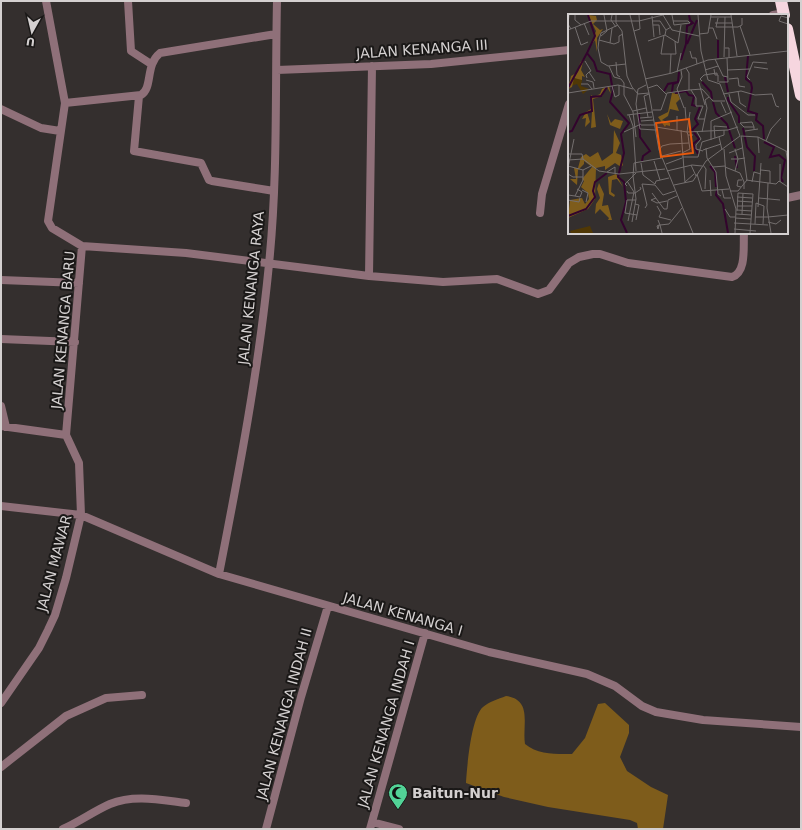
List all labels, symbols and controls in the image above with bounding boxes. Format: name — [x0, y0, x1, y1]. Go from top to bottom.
north arrow — [12, 12, 52, 52]
inset map — [568, 14, 788, 234]
text: U — [25, 34, 36, 48]
street label: JALAN KENANGA III — [355, 36, 488, 62]
street label: JALAN KENANGA RAYA — [235, 210, 267, 367]
street label: JALAN KENANGA BARU — [48, 250, 78, 411]
street label: JALAN MAWAR — [33, 513, 75, 614]
street label: JALAN KENANGA I — [340, 589, 465, 639]
street label: JALAN KENANGA INDAH II — [253, 626, 315, 803]
street label: JALAN KENANGA INDAH I — [354, 638, 418, 810]
mosque icon: Baitun-Nur — [387, 782, 409, 810]
place label: Baitun-Nur — [412, 785, 498, 801]

